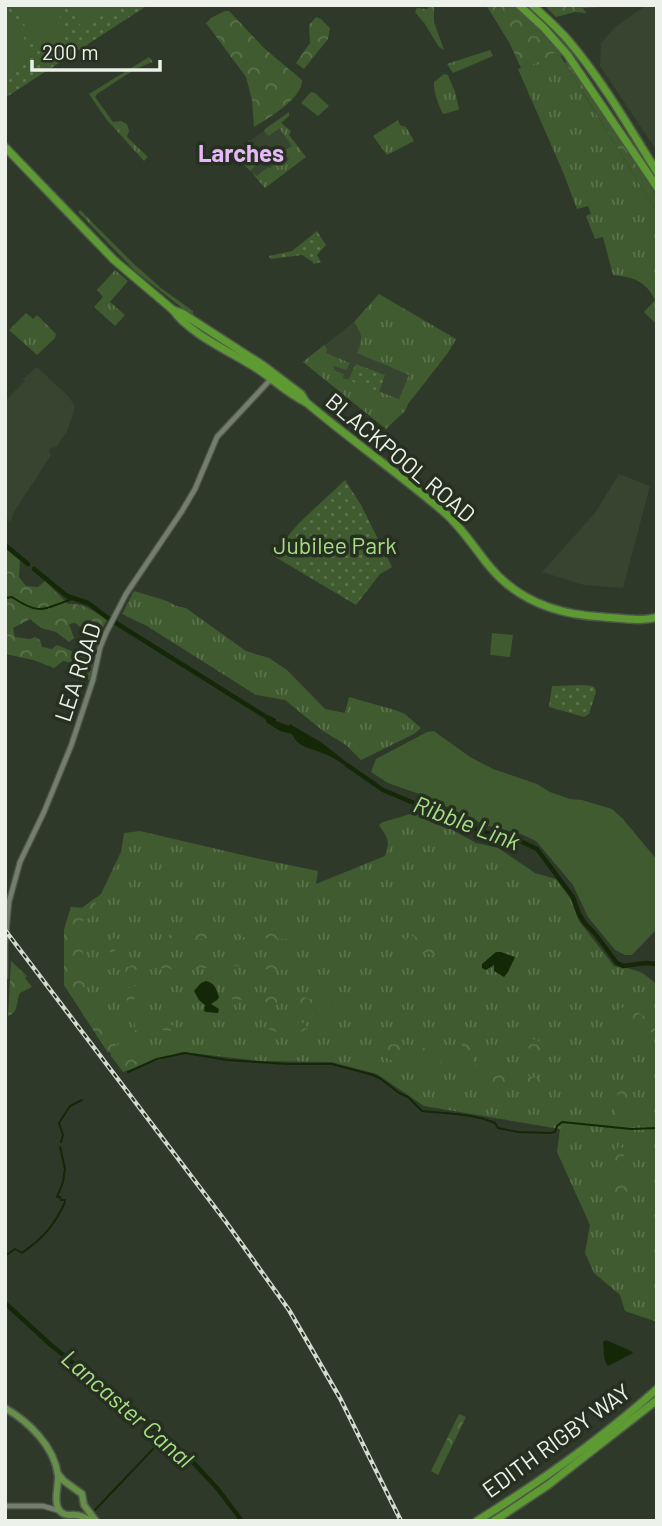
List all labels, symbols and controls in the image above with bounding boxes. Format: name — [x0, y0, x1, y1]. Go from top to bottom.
scale bar — [32, 28, 159, 72]
text: 200 m — [42, 39, 99, 64]
district label: Larches — [198, 138, 284, 167]
street label: BLACKPOOL ROAD — [321, 386, 481, 528]
park label: Jubilee Park — [273, 531, 397, 559]
street label: LEA ROAD — [48, 619, 106, 725]
water label: Ribble Link — [410, 789, 524, 856]
water label: Lancaster Canal — [56, 1343, 200, 1474]
street label: EDITH RIGBY WAY — [477, 1377, 635, 1503]

